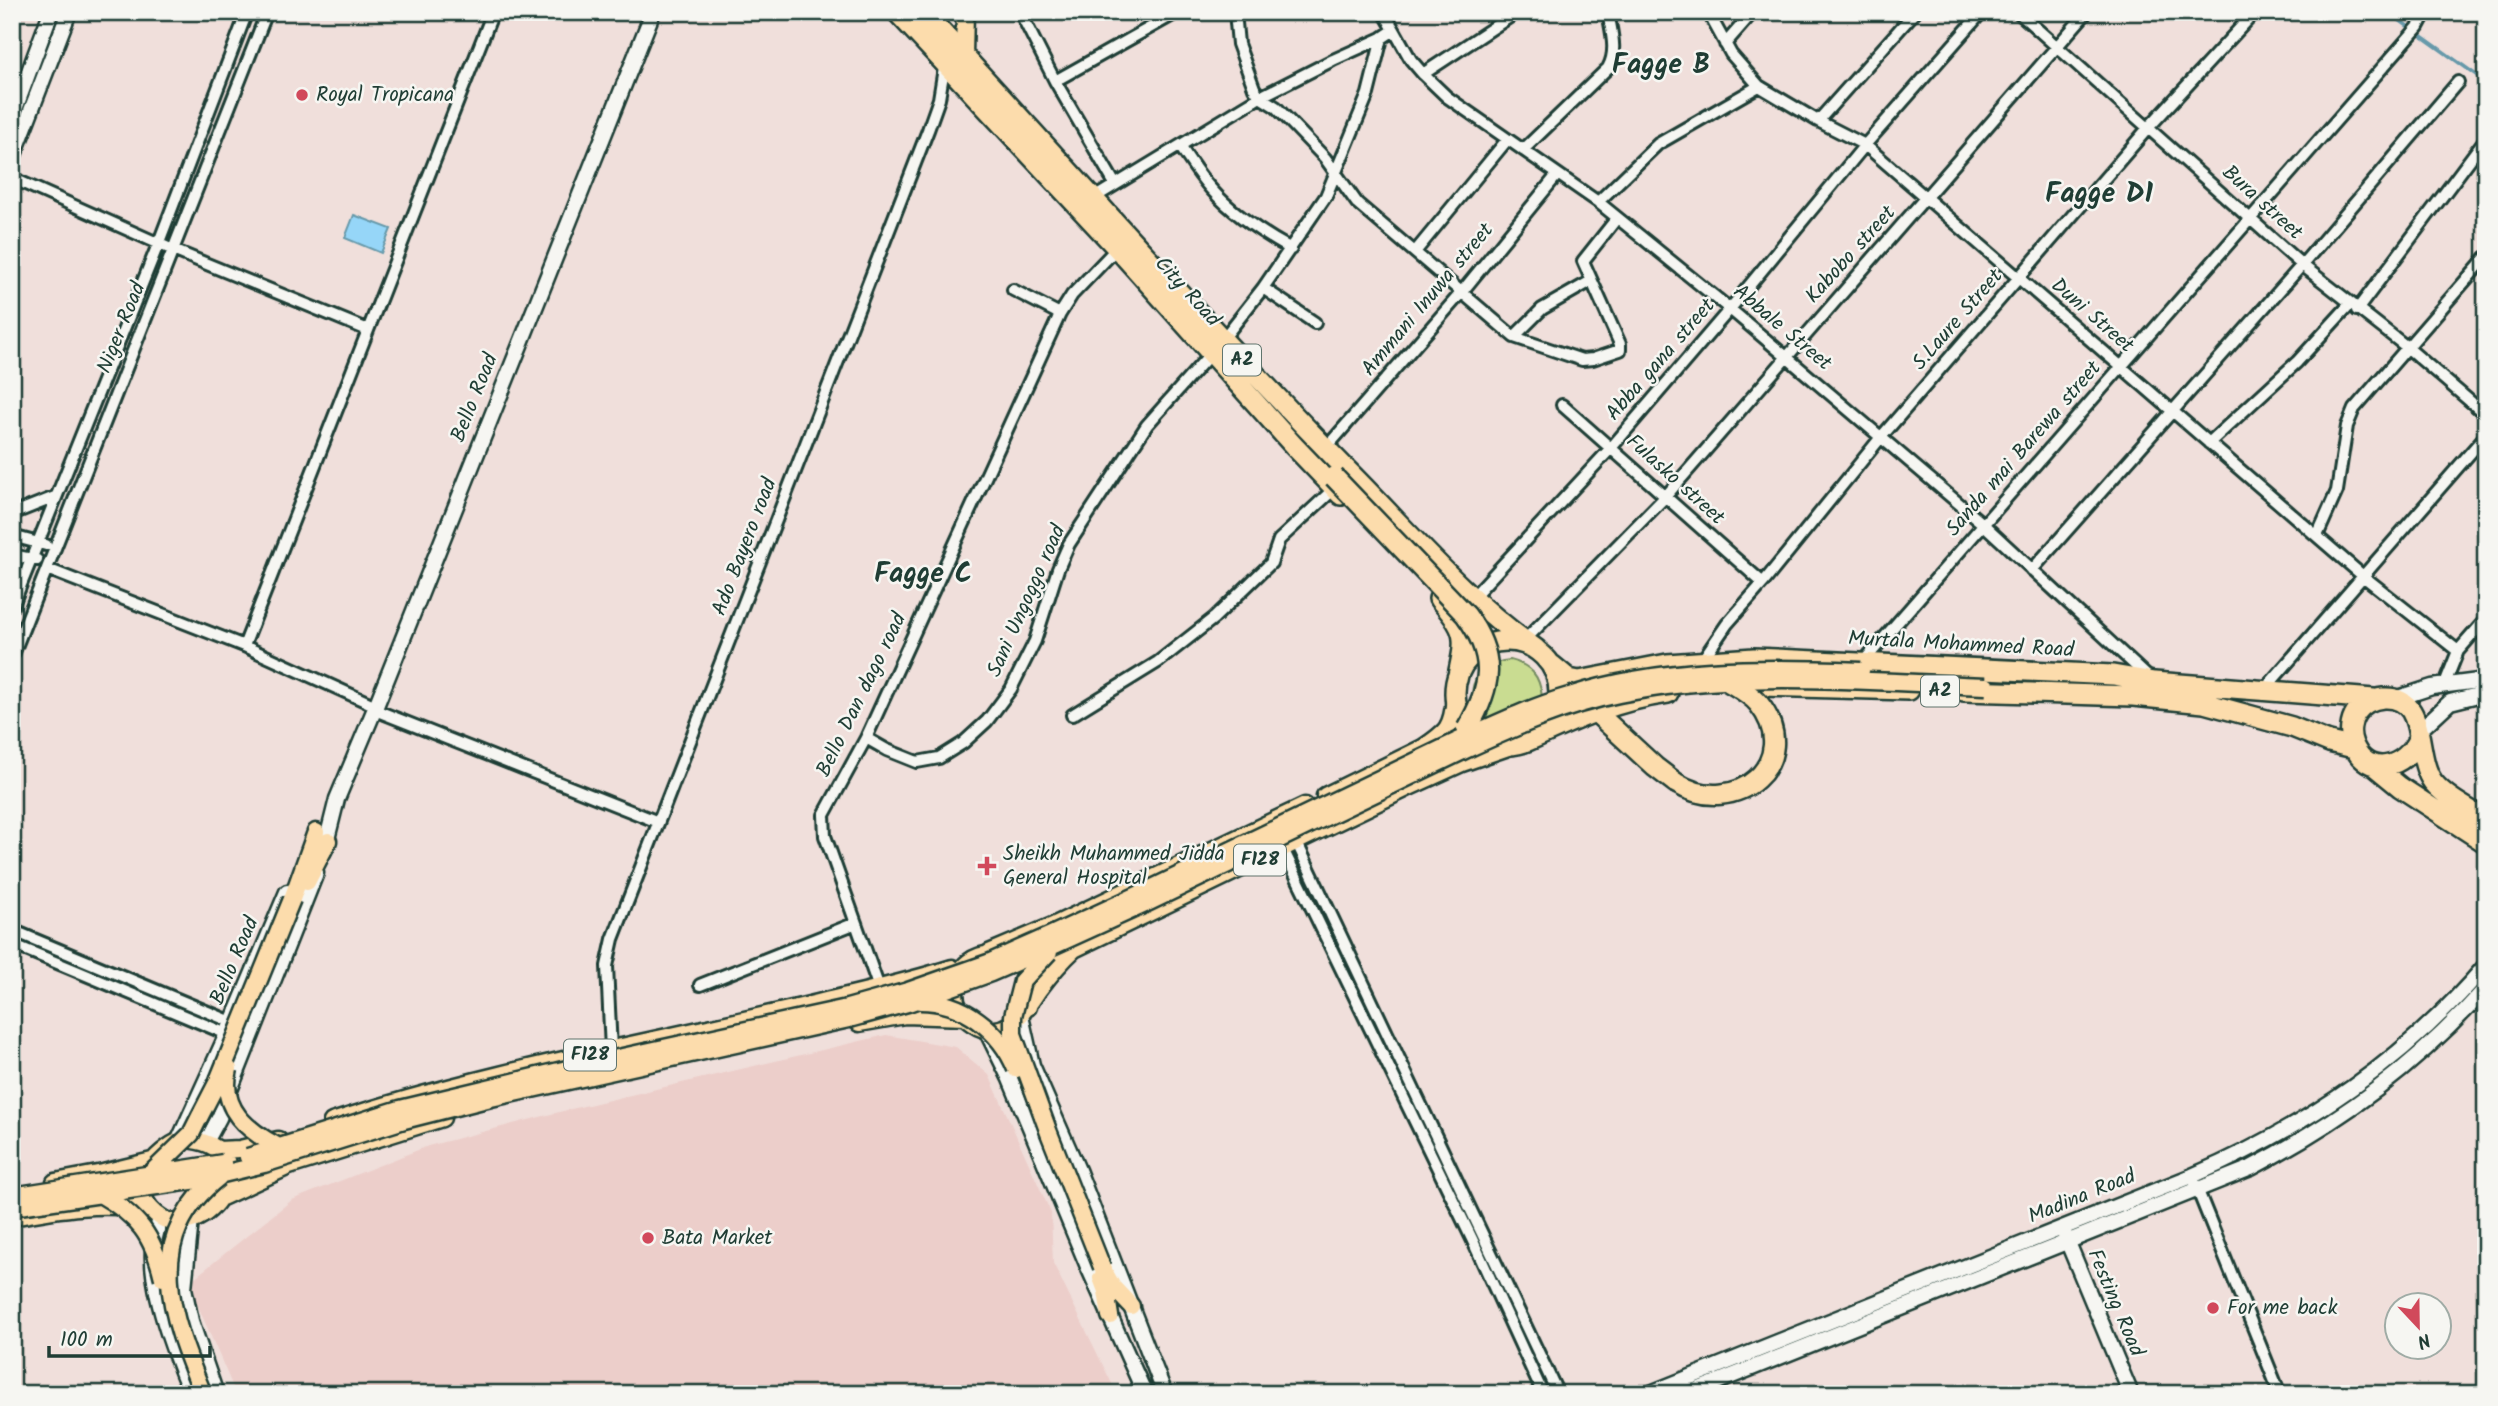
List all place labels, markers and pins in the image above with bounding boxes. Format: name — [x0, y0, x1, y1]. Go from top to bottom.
place label: Royal Tropicana — [316, 79, 454, 112]
marker: Royal Tropicana — [294, 87, 310, 103]
place label: Sheikh Muhammed Jidda General Hospital — [1003, 838, 1225, 895]
marker: Sheikh Muhammed Jidda General Hospital — [977, 856, 997, 876]
place label: Bata Market — [662, 1222, 773, 1255]
marker: Bata Market — [640, 1230, 656, 1246]
place label: For me back — [2227, 1292, 2338, 1325]
marker: For me back — [2205, 1300, 2221, 1316]

